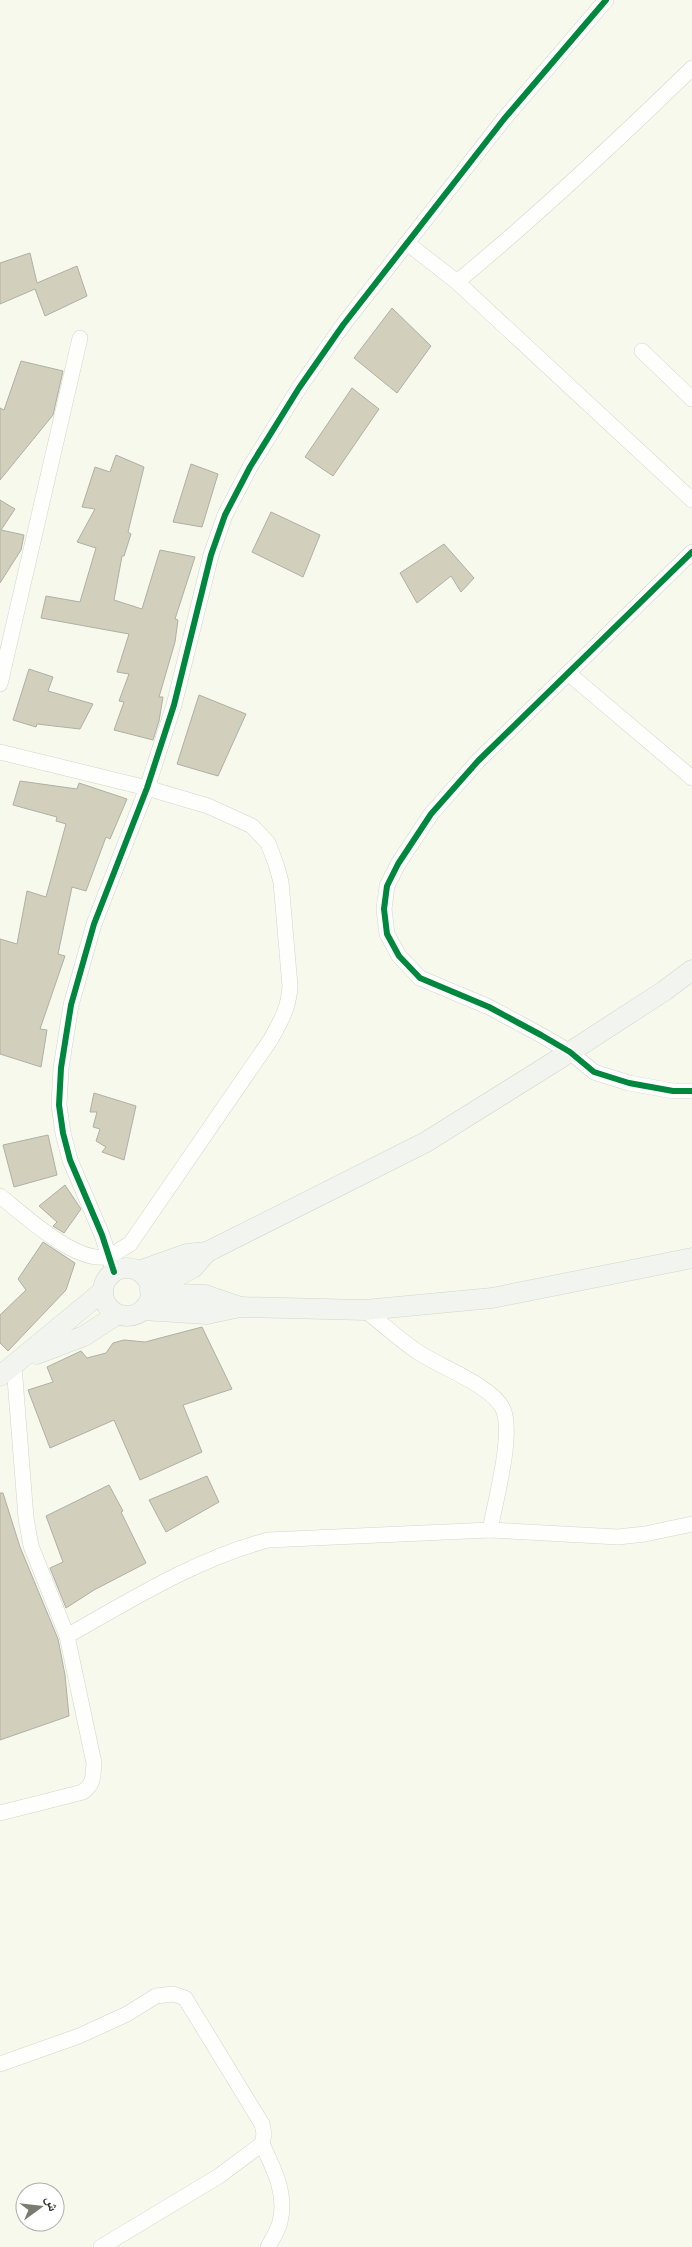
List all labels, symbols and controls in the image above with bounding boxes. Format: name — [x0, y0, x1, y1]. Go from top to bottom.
north arrow — [15, 2182, 65, 2232]
text: ش — [41, 2194, 65, 2214]

